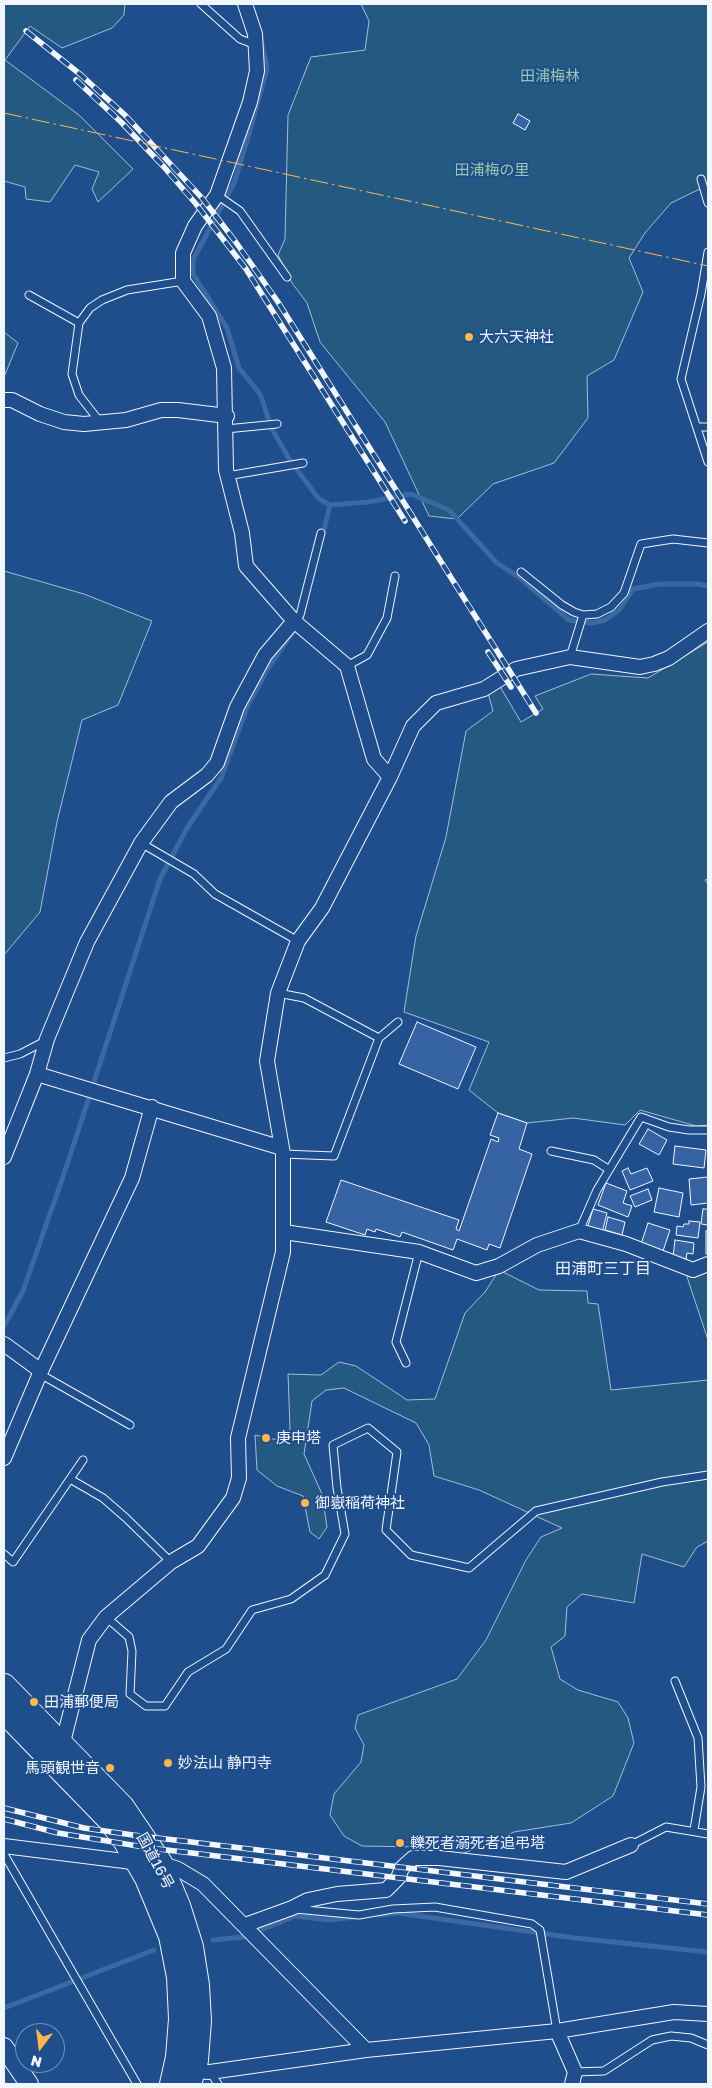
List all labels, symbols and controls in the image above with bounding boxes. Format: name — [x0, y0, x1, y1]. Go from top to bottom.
park label: 田浦梅林 — [520, 67, 580, 85]
park label: 田浦梅の里 — [455, 161, 529, 179]
place label: 大六天神社 — [479, 328, 554, 346]
marker: 大六天神社 — [463, 331, 475, 343]
district label: 田浦町三丁目 — [555, 1259, 651, 1279]
place label: 庚申塔 — [276, 1429, 321, 1447]
marker: 庚申塔 — [260, 1432, 272, 1444]
place label: 御嶽稲荷神社 — [315, 1494, 405, 1512]
marker: 御嶽稲荷神社 — [299, 1497, 311, 1509]
place label: 田浦郵便局 — [44, 1693, 119, 1711]
marker: 田浦郵便局 — [28, 1696, 40, 1708]
place label: 妙法山 静円寺 — [178, 1754, 272, 1772]
marker: 妙法山 静円寺 — [162, 1757, 174, 1769]
place label: 馬頭観世音 — [25, 1759, 100, 1777]
marker: 馬頭観世音 — [104, 1762, 116, 1774]
street label: 国道16号 — [133, 1830, 177, 1892]
place label: 轢死者溺死者追弔塔 — [410, 1834, 545, 1852]
marker: 轢死者溺死者追弔塔 — [394, 1837, 406, 1849]
north arrow — [15, 2023, 65, 2073]
text: N — [29, 2052, 44, 2072]

